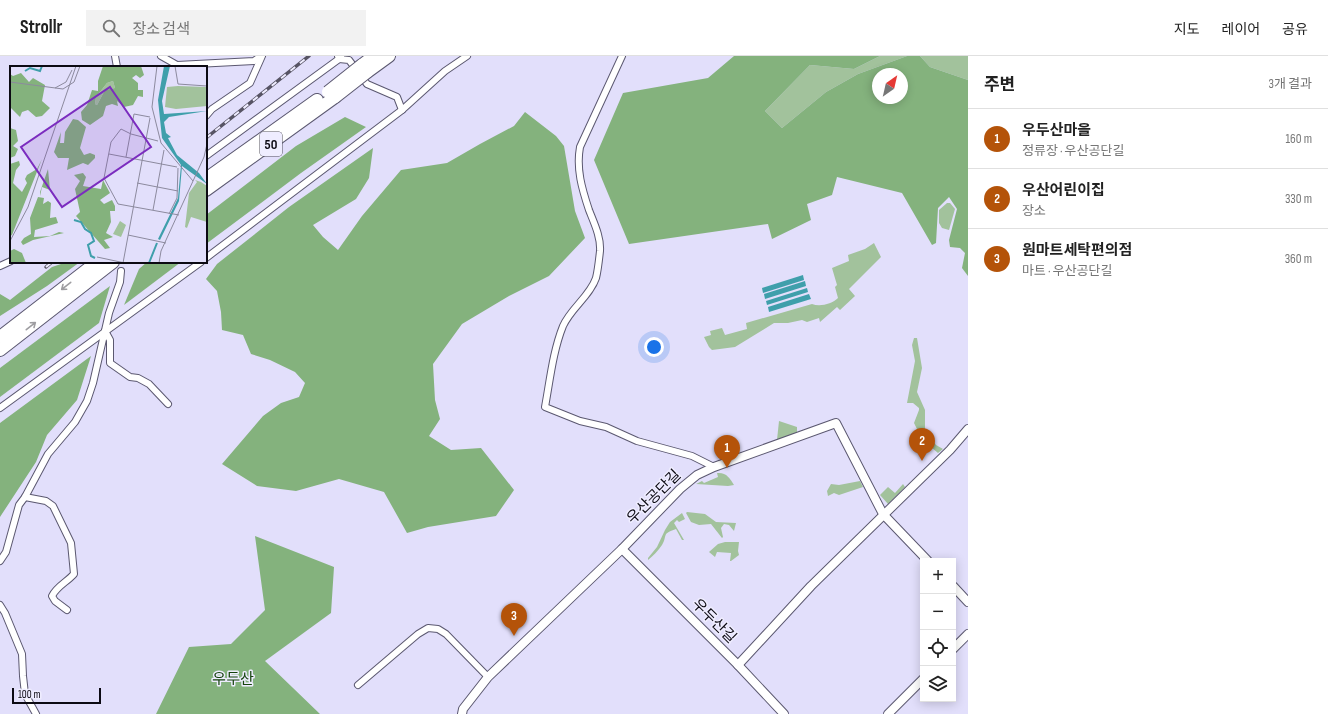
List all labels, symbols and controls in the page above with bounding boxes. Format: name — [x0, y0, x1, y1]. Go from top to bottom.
search box — [86, 10, 366, 46]
text: Strollr — [20, 16, 62, 39]
icon: search — [100, 17, 122, 39]
text: 장소 검색 — [132, 20, 190, 39]
text: 지도 — [1174, 21, 1200, 38]
text: 레이어 — [1222, 21, 1260, 38]
text: 공유 — [1282, 21, 1308, 38]
inset map — [10, 66, 207, 263]
north arrow — [872, 68, 908, 104]
text: 주변 — [984, 75, 1015, 95]
text: 3개 결과 — [1269, 76, 1312, 92]
text: 우두산마을 — [1022, 121, 1091, 140]
text: 1 — [994, 131, 1000, 147]
text: 160 m — [1286, 131, 1312, 147]
road number: 50 — [260, 132, 282, 156]
text: 정류장 · 우산공단길 — [1022, 143, 1124, 159]
text: 우산어린이집 — [1022, 181, 1105, 200]
text: 2 — [994, 191, 1000, 207]
text: 330 m — [1285, 191, 1312, 207]
text: 장소 — [1022, 203, 1046, 219]
text: 원마트세탁편의점 — [1022, 241, 1132, 260]
text: 3 — [994, 251, 1000, 267]
text: 360 m — [1285, 251, 1312, 267]
text: 마트 · 우산공단길 — [1022, 263, 1112, 279]
one-way arrow — [61, 282, 72, 290]
one-way arrow — [25, 322, 36, 331]
your location — [644, 337, 664, 357]
pin: 2 — [909, 428, 935, 461]
pin: 1 — [714, 435, 740, 468]
street label: 우산공단길 — [623, 466, 685, 528]
map controls — [920, 558, 956, 702]
button: + — [920, 558, 956, 594]
button: − — [920, 594, 956, 630]
street label: 우두산길 — [688, 595, 740, 647]
pin: 3 — [501, 603, 527, 636]
button: locate — [920, 630, 956, 666]
button: layers — [920, 666, 956, 702]
park label: 우두산 — [212, 670, 254, 689]
scale bar — [12, 686, 101, 705]
text: 100 m — [18, 688, 40, 701]

